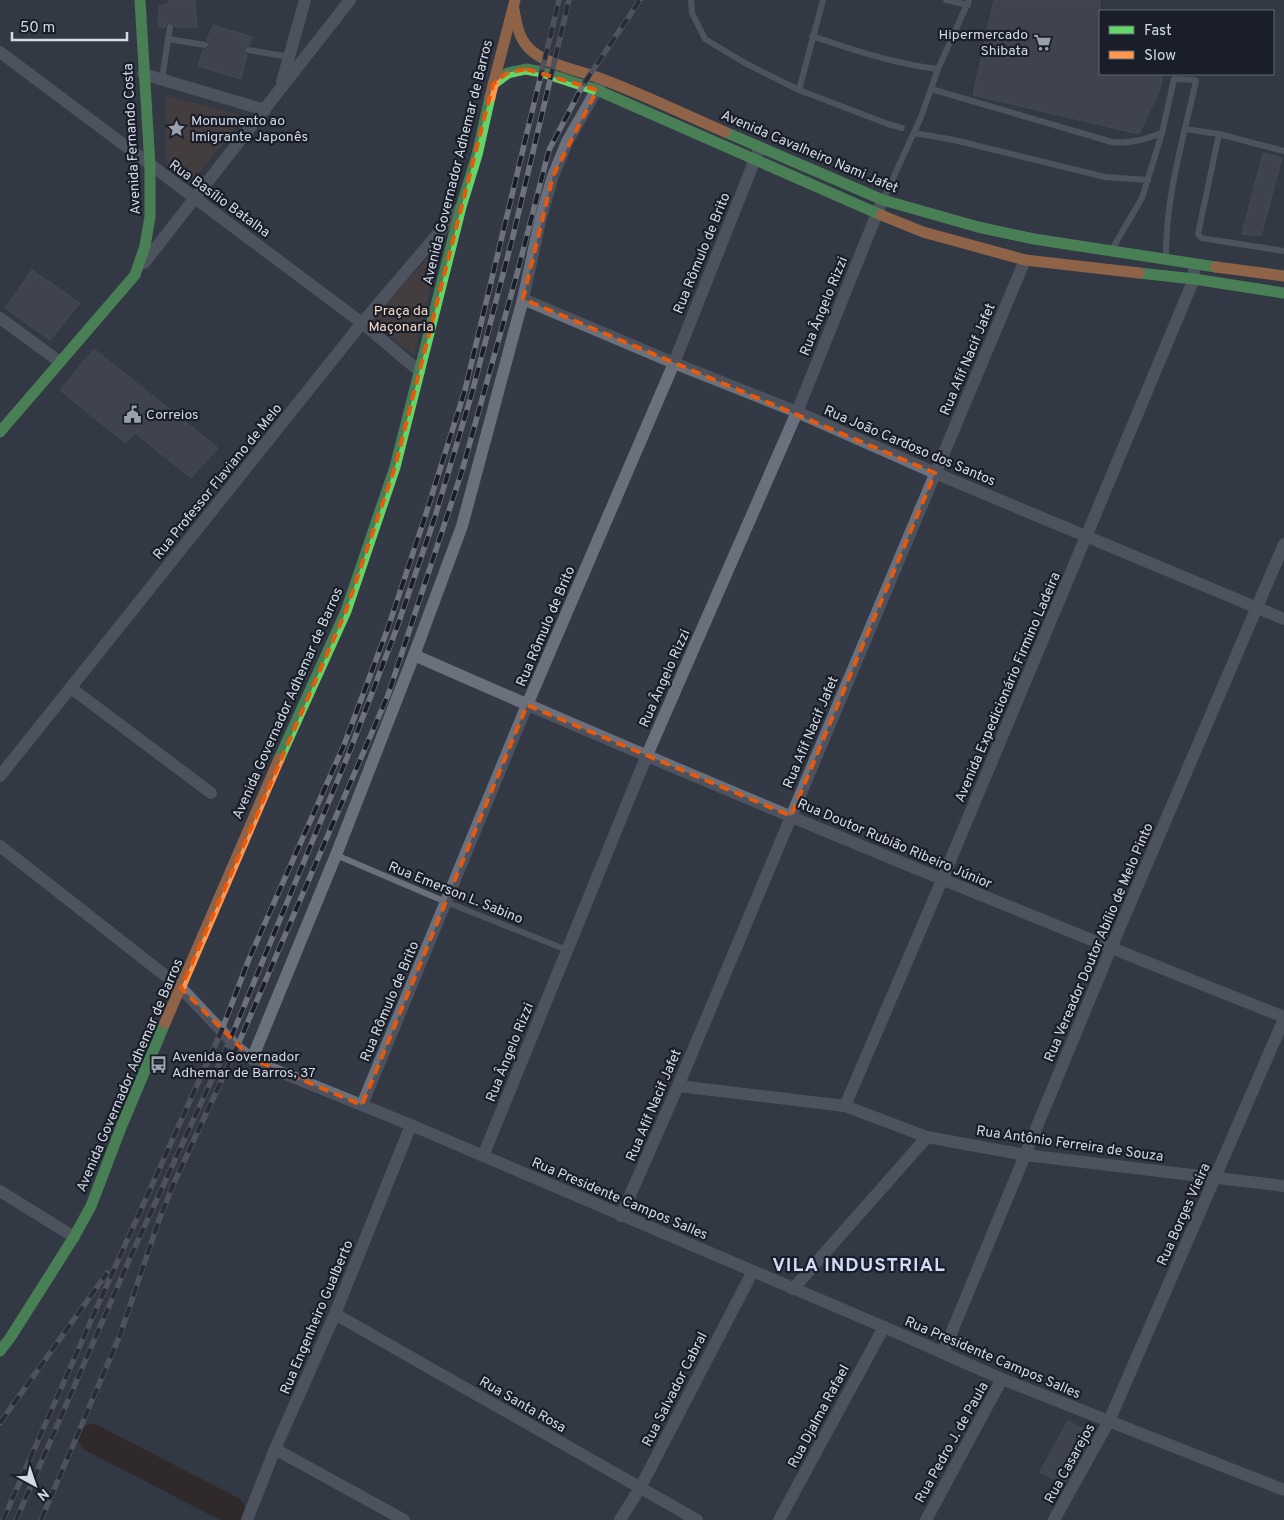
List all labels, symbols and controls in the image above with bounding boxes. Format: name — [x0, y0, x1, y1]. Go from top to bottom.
scale bar — [12, 10, 128, 42]
legend — [1099, 10, 1274, 75]
text: 50 m — [20, 19, 55, 38]
text: Fast — [1144, 22, 1172, 41]
place label: Hipermercado Shibata — [939, 27, 1028, 60]
supermarket icon: Hipermercado Shibata — [1032, 32, 1052, 52]
street label: Avenida Governador Adhemar de Barros — [420, 38, 497, 287]
text: Slow — [1144, 47, 1176, 66]
street label: Avenida Fernando Costa — [120, 63, 145, 215]
street label: Avenida Cavalheiro Nami Jafet — [718, 107, 901, 198]
place label: Monumento ao Imigrante Japonês — [191, 113, 308, 146]
place icon: Monumento ao Imigrante Japonês — [167, 118, 187, 138]
street label: Rua Basílio Batalha — [165, 157, 273, 242]
street label: Rua Rômulo de Brito — [670, 190, 735, 317]
street label: Rua Ângelo Rizzi — [796, 254, 852, 359]
street label: Rua Afif Nacif Jafet — [937, 301, 1000, 418]
park label: Praça da Maçonaria — [368, 303, 434, 336]
street label: Rua Professor Flaviano de Melo — [150, 400, 287, 563]
street label: Rua João Cardoso dos Santos — [821, 402, 998, 490]
public building icon: Correios — [122, 404, 142, 424]
place label: Correios — [146, 407, 199, 424]
street label: Rua Rômulo de Brito — [513, 564, 580, 689]
street label: Avenida Expedicionário Firmino Ladeira — [952, 570, 1065, 805]
street label: Avenida Governador Adhemar de Barros — [229, 585, 347, 822]
street label: Rua Ângelo Rizzi — [635, 627, 695, 730]
street label: Rua Afif Nacif Jafet — [780, 674, 843, 791]
street label: Rua Doutor Rubião Ribeiro Júnior — [795, 796, 995, 893]
street label: Rua Vereador Doutor Abílio de Melo Pinto — [1041, 820, 1158, 1065]
street label: Rua Emerson L. Sabino — [386, 859, 526, 928]
street label: Rua Rômulo de Brito — [357, 939, 424, 1064]
street label: Avenida Governador Adhemar de Barros — [73, 956, 187, 1195]
street label: Rua Ângelo Rizzi — [482, 1000, 538, 1105]
street label: Rua Afif Nacif Jafet — [623, 1047, 686, 1164]
place label: Avenida Governador Adhemar de Barros, 37 — [172, 1049, 316, 1082]
bus stop icon: Avenida Governador Adhemar de Barros, 37 — [148, 1054, 168, 1074]
street label: Rua Antônio Ferreira de Souza — [975, 1123, 1164, 1166]
street label: Rua Presidente Campos Salles — [529, 1154, 710, 1244]
street label: Rua Borges Vieira — [1154, 1161, 1215, 1269]
street label: Rua Engenheiro Gualberto — [277, 1238, 358, 1397]
district label: VILA INDUSTRIAL — [772, 1254, 946, 1278]
street label: Rua Presidente Campos Salles — [902, 1313, 1083, 1403]
street label: Rua Salvador Cabral — [639, 1330, 712, 1450]
street label: Rua Djalma Rafael — [785, 1362, 854, 1471]
street label: Rua Santa Rosa — [476, 1374, 569, 1437]
street label: Rua Pedro J. de Paula — [912, 1379, 993, 1506]
street label: Rua Casarejos — [1041, 1421, 1099, 1507]
north arrow — [10, 1460, 60, 1510]
text: N — [33, 1484, 52, 1504]

